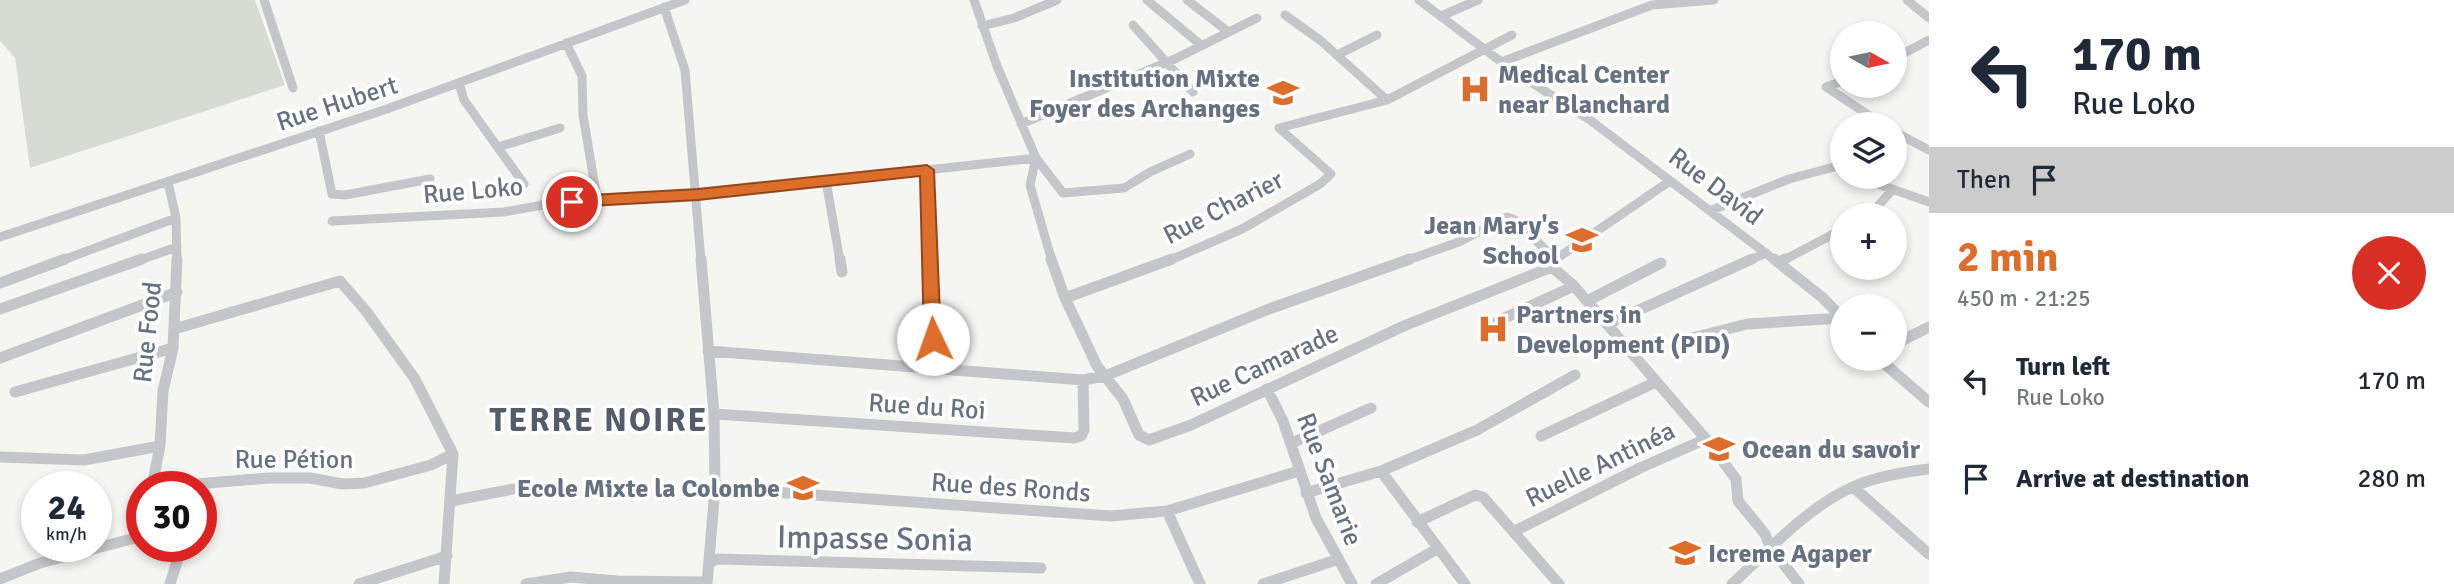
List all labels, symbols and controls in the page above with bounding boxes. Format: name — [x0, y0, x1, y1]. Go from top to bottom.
north arrow — [1830, 21, 1908, 98]
map controls — [1830, 21, 1907, 371]
text: 170 m — [2072, 24, 2202, 84]
icon: left — [1957, 28, 2048, 119]
place label: Medical Center near Blanchard — [1498, 59, 1670, 121]
place label: Institution Mixte Foyer des Archanges — [1029, 63, 1260, 125]
street label: Rue Hubert — [273, 69, 402, 139]
hospital icon: Medical Center near Blanchard — [1458, 72, 1492, 106]
school or university icon: Institution Mixte Foyer des Archanges — [1266, 76, 1300, 110]
text: Rue Loko — [2072, 84, 2196, 123]
button: layers — [1830, 112, 1907, 189]
street label: Rue David — [1662, 141, 1769, 233]
icon: arrive — [2025, 161, 2063, 199]
street label: Rue Charier — [1158, 164, 1289, 252]
text: Then — [1957, 164, 2011, 196]
street label: Rue Loko — [422, 171, 524, 211]
pin — [542, 172, 602, 232]
icon: arrive — [553, 183, 591, 221]
button: + — [1830, 203, 1907, 280]
place label: Jean Mary's School — [1424, 210, 1559, 272]
school or university icon: Jean Mary's School — [1565, 223, 1599, 257]
text: 2 min — [1957, 232, 2058, 283]
button: close — [2352, 236, 2426, 310]
street label: Rue Food — [127, 280, 169, 384]
text: 450 m · 21:25 — [1957, 284, 2091, 313]
button: − — [1830, 294, 1907, 371]
place label: Partners in Development (PID) — [1516, 299, 1731, 361]
position arrow — [896, 302, 970, 376]
hospital icon: Partners in Development (PID) — [1476, 312, 1510, 346]
street label: Rue Camarade — [1185, 318, 1344, 414]
text: Turn left — [2016, 351, 2110, 383]
icon: left — [1957, 362, 1995, 400]
text: 170 m — [2357, 365, 2426, 397]
text: Rue Loko — [2016, 383, 2105, 412]
street label: Rue du Roi — [867, 387, 987, 427]
district label: TERRE NOIRE — [489, 400, 709, 441]
street label: Rue Samarie — [1289, 408, 1369, 550]
street label: Ruelle Antinéa — [1520, 415, 1680, 515]
school or university icon: Ocean du savoir — [1702, 432, 1736, 466]
place label: Ocean du savoir — [1742, 434, 1921, 466]
street label: Rue Pétion — [234, 444, 354, 476]
icon: arrive — [1957, 460, 1995, 498]
text: Arrive at destination — [2016, 463, 2249, 495]
text: 280 m — [2357, 463, 2426, 495]
street label: Rue des Ronds — [930, 466, 1092, 510]
speed limit sign: 30 — [126, 471, 217, 562]
school or university icon: Ecole Mixte la Colombe — [786, 471, 820, 505]
place label: Ecole Mixte la Colombe — [517, 473, 780, 505]
text: 24 — [48, 486, 85, 529]
street label: Impasse Sonia — [777, 517, 973, 560]
text: km/h — [46, 523, 87, 545]
school or university icon: Icreme Agaper — [1668, 536, 1702, 570]
place label: Icreme Agaper — [1708, 538, 1873, 570]

